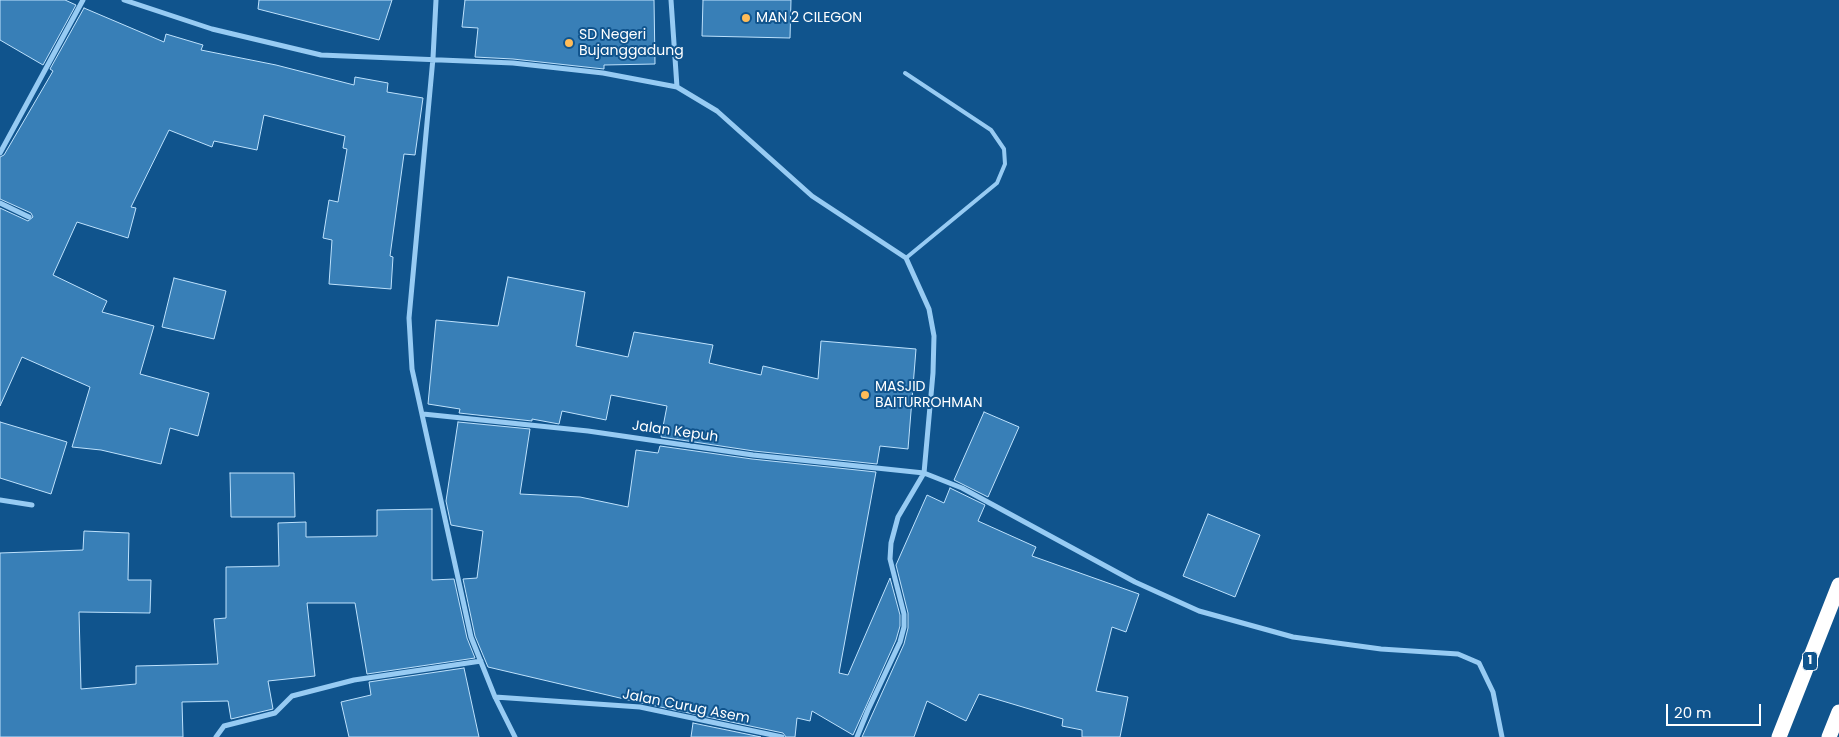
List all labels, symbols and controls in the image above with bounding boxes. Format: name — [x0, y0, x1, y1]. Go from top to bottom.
place label: MAN 2 CILEGON — [756, 10, 862, 26]
marker: MAN 2 CILEGON — [740, 12, 752, 24]
place label: SD Negeri Bujanggadung — [579, 27, 684, 59]
marker: SD Negeri Bujanggadung — [563, 37, 575, 49]
place label: MASJID BAITURROHMAN — [875, 379, 983, 412]
marker: MASJID BAITURROHMAN — [859, 389, 871, 401]
street label: Jalan Kepuh — [631, 418, 719, 446]
road number: 1 — [1802, 651, 1818, 670]
street label: Jalan Curug Asem — [621, 686, 751, 728]
scale bar — [1669, 694, 1764, 726]
text: 20 m — [1674, 702, 1712, 723]

